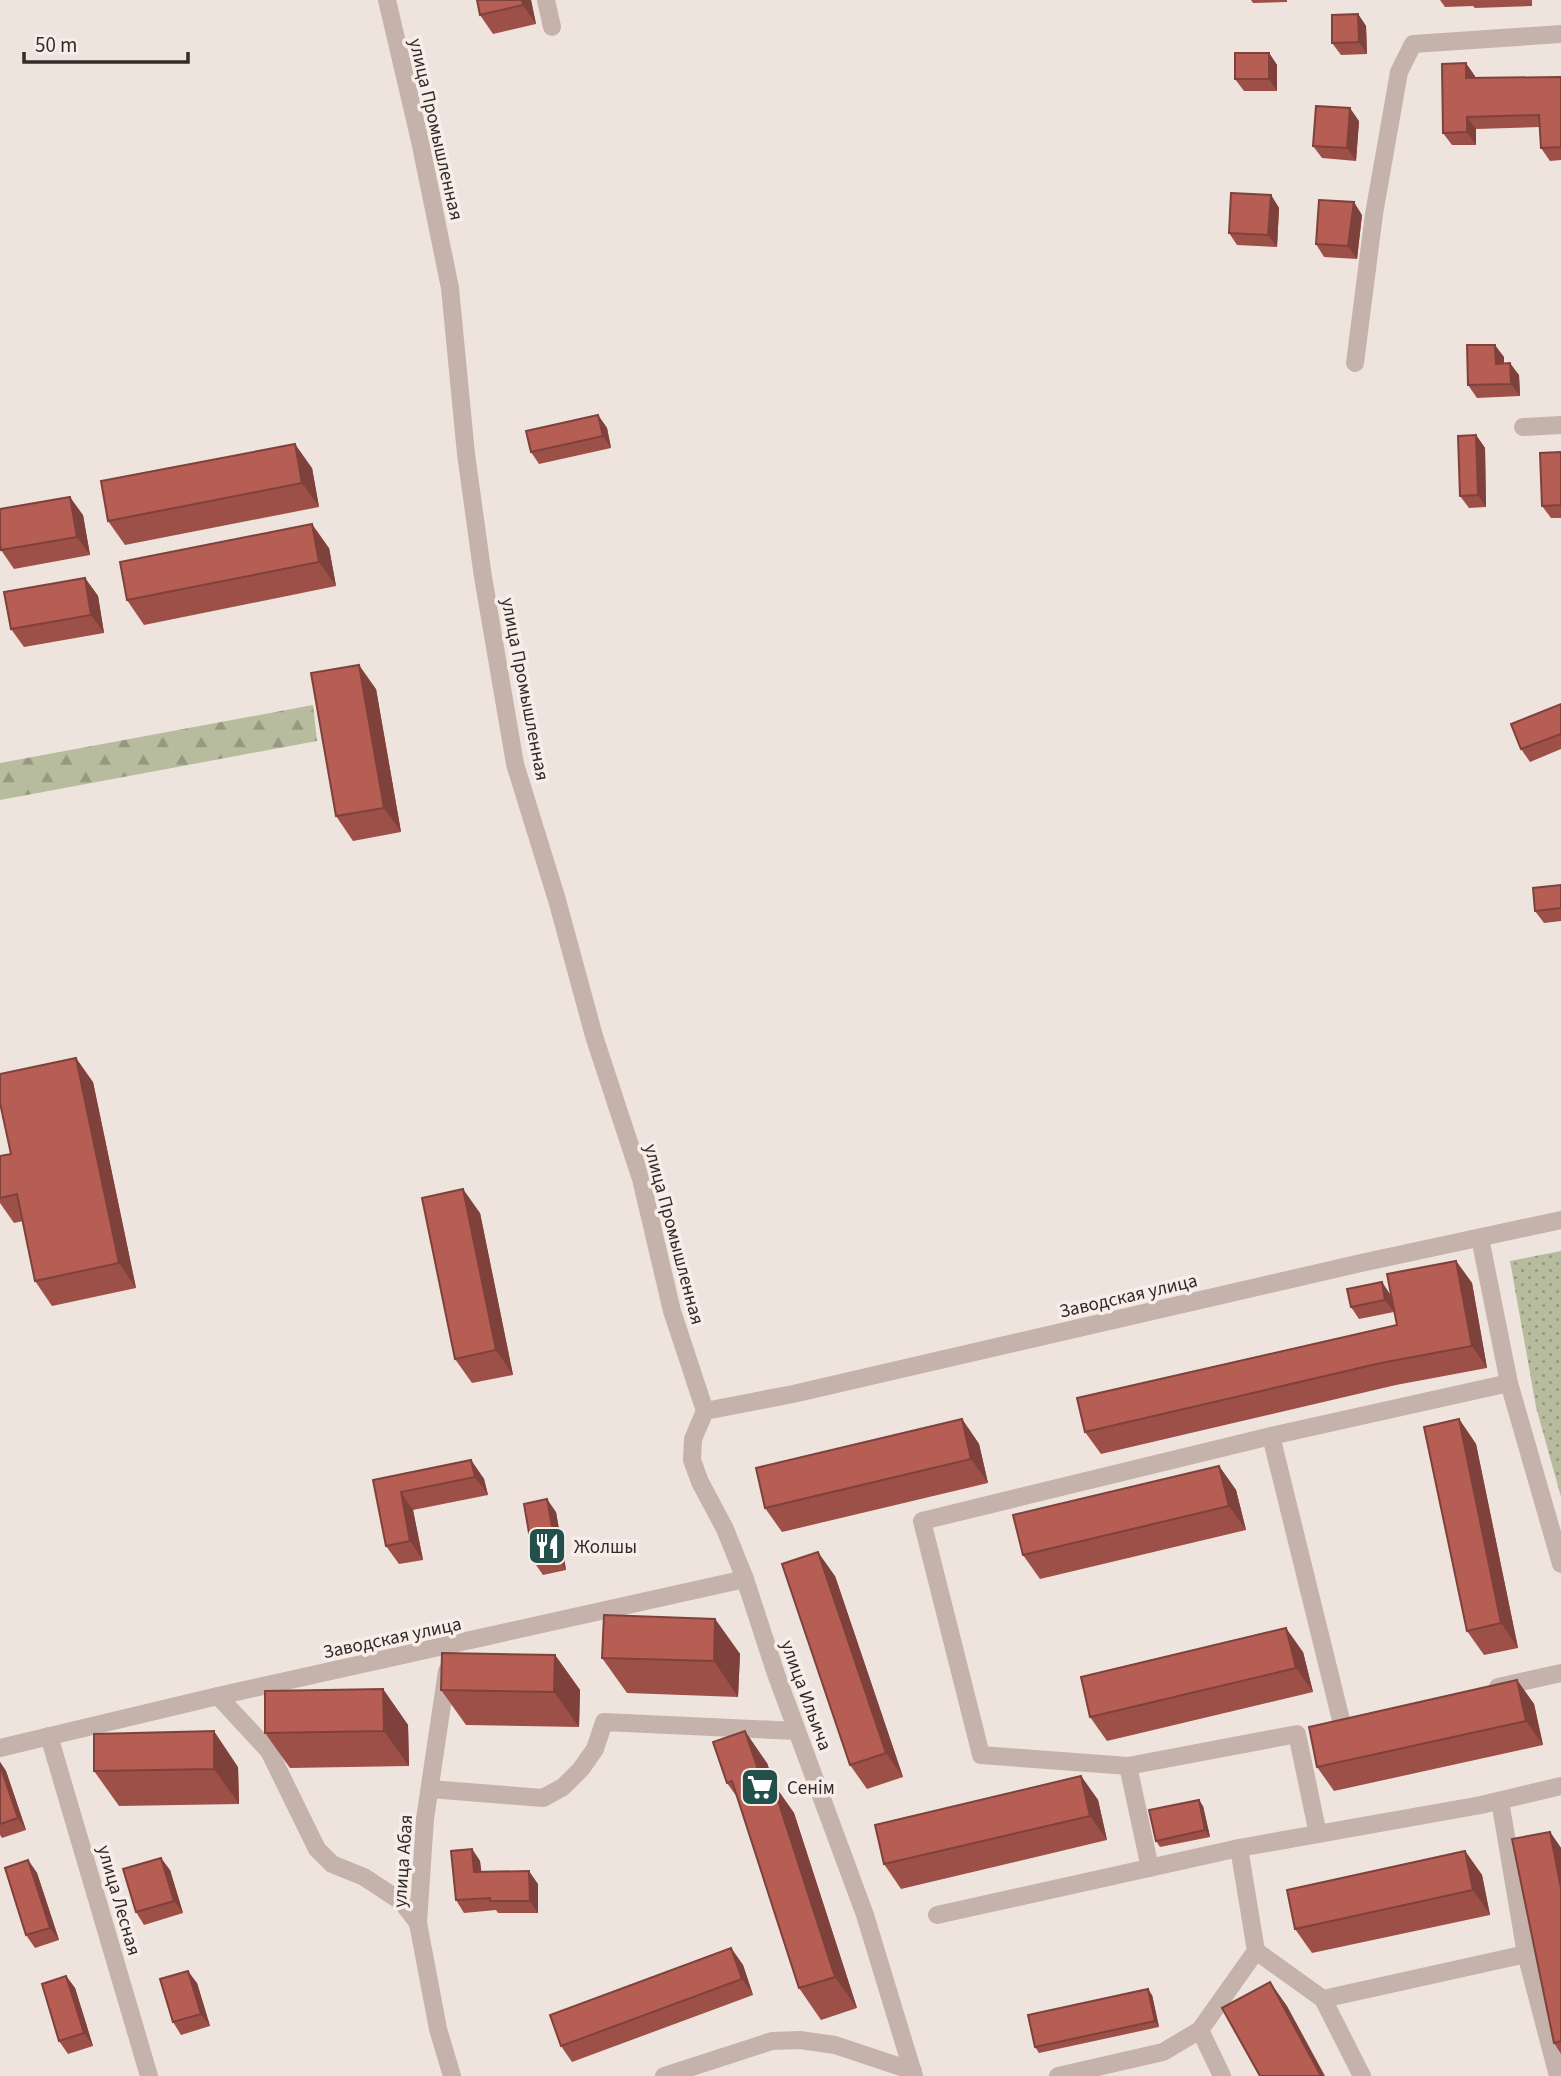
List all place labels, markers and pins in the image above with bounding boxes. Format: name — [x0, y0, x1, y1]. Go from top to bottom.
restaurant icon: Жолшы — [526, 1525, 568, 1567]
place label: Жолшы — [574, 1534, 637, 1561]
supermarket icon: Сенiм — [739, 1766, 781, 1808]
place label: Сенiм — [787, 1775, 835, 1802]

